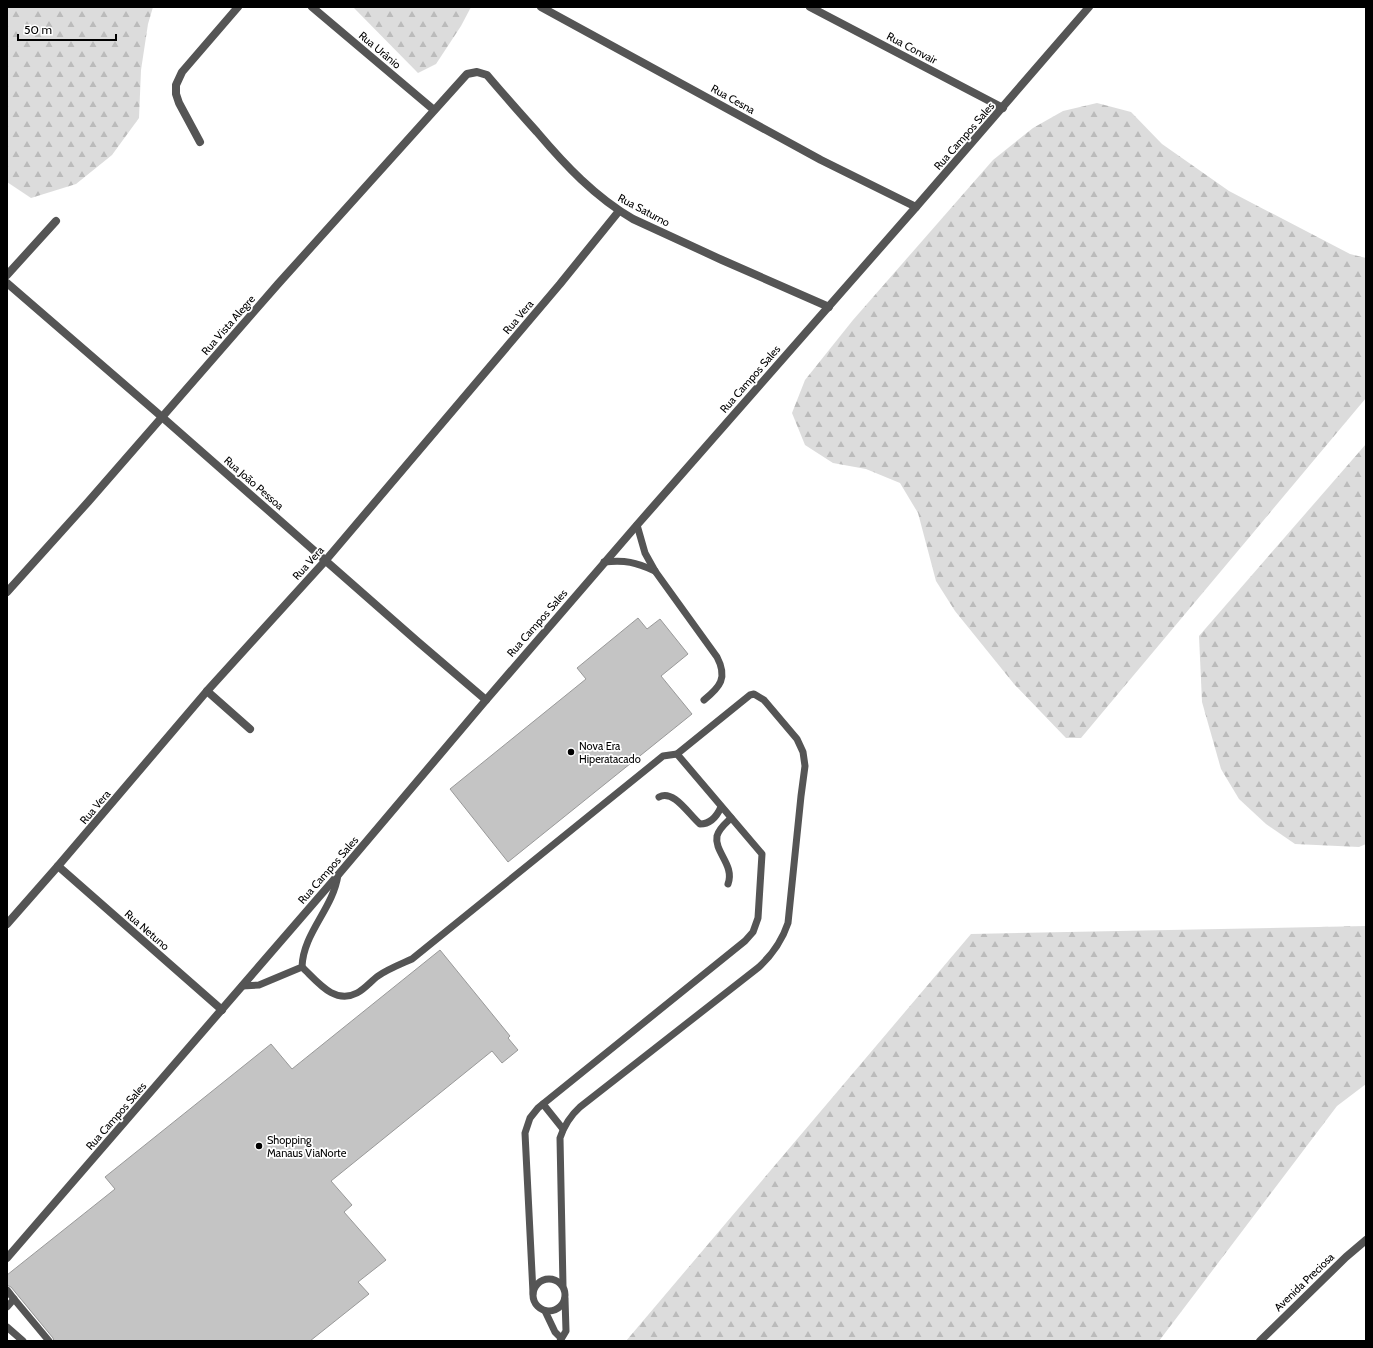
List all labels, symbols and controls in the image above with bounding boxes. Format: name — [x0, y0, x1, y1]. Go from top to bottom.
scale bar — [18, 16, 116, 42]
text: 50 m — [24, 22, 52, 37]
street label: Rua Urânio — [356, 28, 404, 72]
street label: Rua Convair — [884, 29, 940, 67]
street label: Rua Cesna — [708, 81, 758, 117]
street label: Rua Campos Sales — [931, 99, 998, 173]
street label: Rua Saturno — [616, 190, 672, 230]
street label: Rua Vista Alegre — [198, 292, 258, 358]
street label: Rua Vera — [500, 296, 537, 337]
street label: Rua Campos Sales — [717, 342, 784, 416]
street label: Rua João Pessoa — [221, 453, 287, 513]
street label: Rua Vera — [289, 543, 327, 583]
street label: Rua Campos Sales — [504, 586, 571, 660]
place label: Nova Era Hiperatacado — [579, 739, 641, 766]
marker: Nova Era Hiperatacado — [566, 747, 576, 757]
street label: Rua Vera — [77, 786, 114, 827]
street label: Rua Campos Sales — [295, 833, 362, 907]
street label: Rua Netuno — [122, 907, 172, 953]
street label: Rua Campos Sales — [83, 1079, 150, 1153]
place label: Shopping Manaus ViaNorte — [267, 1133, 347, 1160]
marker: Shopping Manaus ViaNorte — [254, 1141, 264, 1151]
street label: Avenida Preciosa — [1271, 1249, 1337, 1314]

